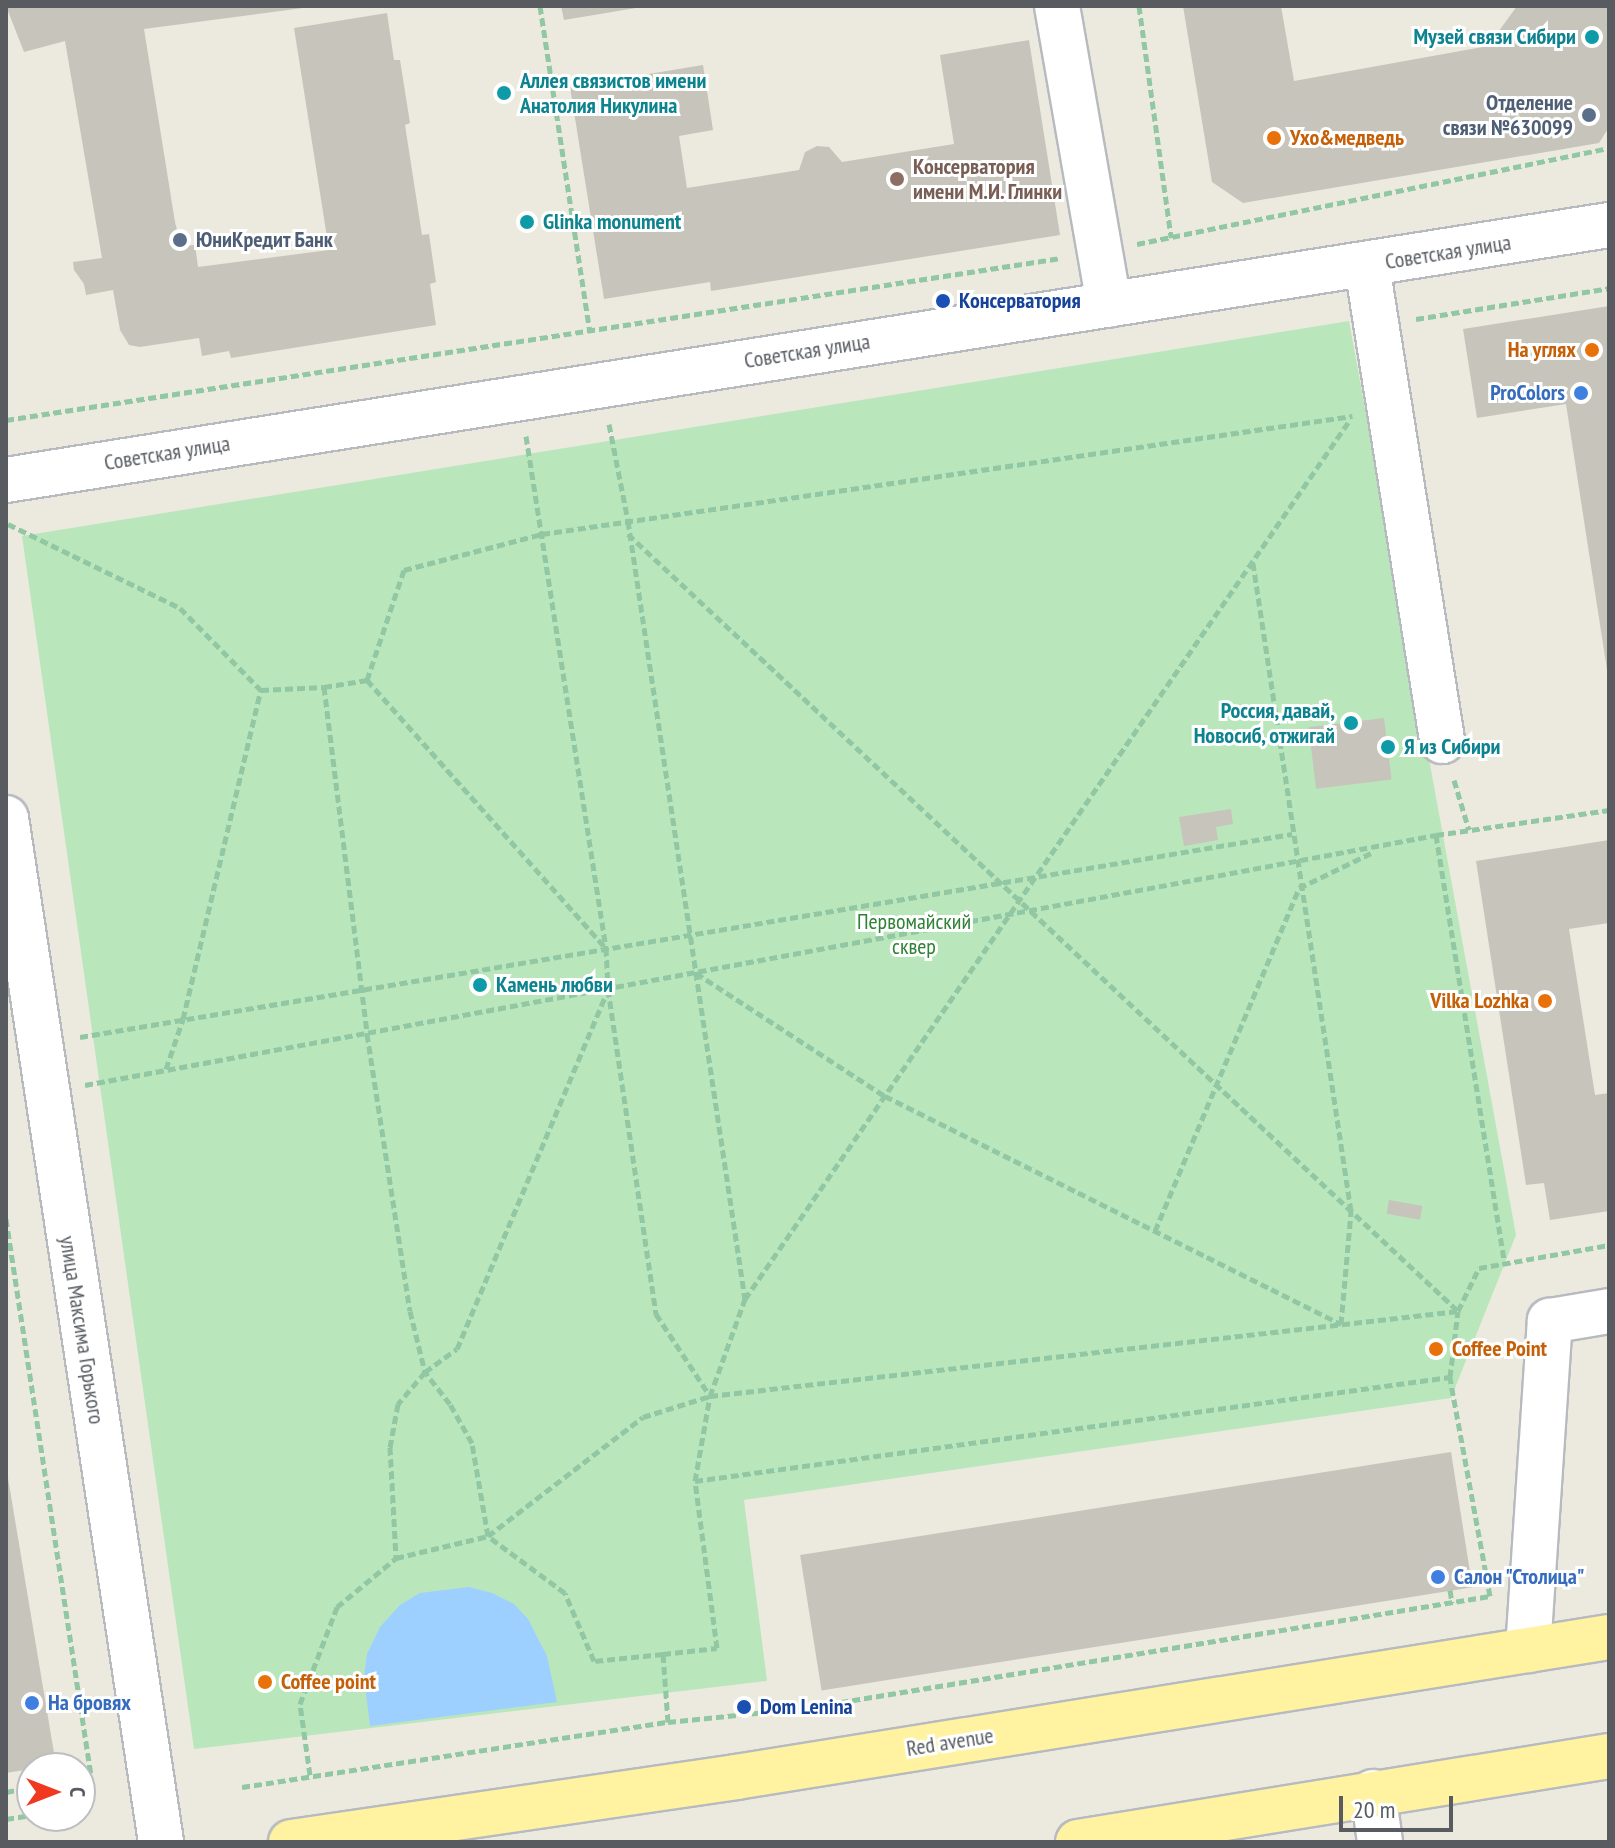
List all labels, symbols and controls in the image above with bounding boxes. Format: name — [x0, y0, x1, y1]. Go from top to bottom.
place label: Музей связи Сибири — [1413, 24, 1576, 50]
marker: Музей связи Сибири — [1583, 28, 1601, 46]
place label: Аллея связистов имени Анатолия Никулина — [520, 67, 706, 118]
marker: Аллея связистов имени Анатолия Никулина — [495, 84, 513, 102]
place label: Отделение связи №630099 — [1443, 89, 1573, 140]
marker: Отделение связи №630099 — [1580, 106, 1598, 124]
place label: Ухо&медведь — [1290, 125, 1404, 151]
marker: Ухо&медведь — [1265, 129, 1283, 147]
place label: Консерватория имени М.И. Глинки — [913, 153, 1064, 204]
marker: Консерватория имени М.И. Глинки — [888, 170, 906, 188]
place label: Glinka monument — [543, 209, 681, 235]
marker: Glinka monument — [518, 213, 536, 231]
place label: ЮниКредит Банк — [196, 227, 333, 253]
street label: Советская улица — [1383, 229, 1513, 275]
marker: ЮниКредит Банк — [171, 231, 189, 249]
place label: Консерватория — [959, 288, 1081, 314]
marker: Консерватория — [934, 292, 952, 310]
street label: Советская улица — [742, 328, 872, 374]
place label: На углях — [1507, 337, 1576, 363]
marker: На углях — [1583, 341, 1601, 359]
place label: ProColors — [1490, 380, 1565, 406]
marker: ProColors — [1572, 384, 1590, 402]
street label: Советская улица — [102, 430, 232, 476]
place label: Россия, давай, Новосиб, отжигай — [1192, 697, 1335, 748]
marker: Россия, давай, Новосиб, отжигай — [1342, 714, 1360, 732]
place label: Я из Сибири — [1404, 734, 1501, 760]
marker: Я из Сибири — [1379, 738, 1397, 756]
park label: Первомайский сквер — [857, 908, 971, 960]
place label: Камень любви — [496, 972, 613, 998]
marker: Камень любви — [471, 976, 489, 994]
place label: Vilka Lozhka — [1430, 988, 1529, 1014]
marker: Vilka Lozhka — [1536, 992, 1554, 1010]
street label: улица Максима Горького — [54, 1234, 110, 1426]
place label: Coffee Point — [1452, 1336, 1547, 1362]
marker: Coffee Point — [1427, 1340, 1445, 1358]
place label: Салон "Столица" — [1454, 1564, 1586, 1590]
marker: Салон "Столица" — [1429, 1568, 1447, 1586]
place label: Coffee point — [281, 1669, 376, 1695]
marker: Coffee point — [256, 1673, 274, 1691]
place label: На бровях — [48, 1690, 131, 1716]
marker: На бровях — [23, 1694, 41, 1712]
place label: Dom Lenina — [760, 1694, 853, 1720]
marker: Dom Lenina — [735, 1698, 753, 1716]
street label: Red avenue — [905, 1722, 995, 1762]
north arrow — [16, 1752, 96, 1832]
scale bar — [1343, 1780, 1457, 1830]
text: С — [64, 1787, 92, 1797]
text: 20 m — [1353, 1794, 1395, 1825]

